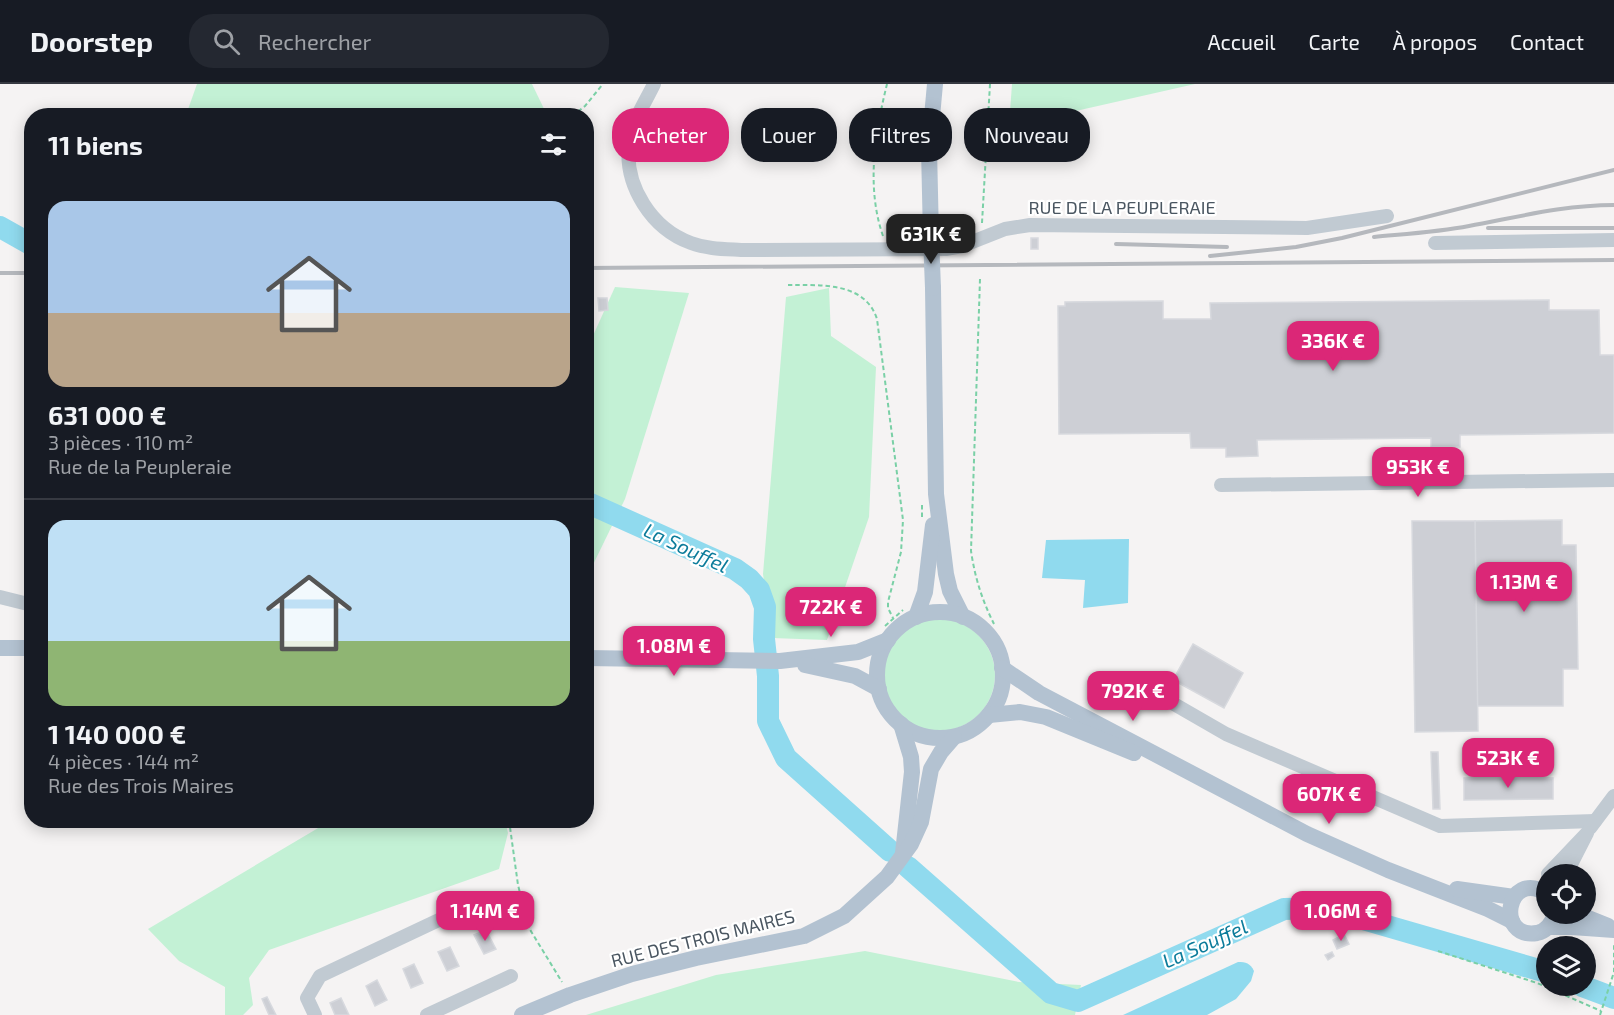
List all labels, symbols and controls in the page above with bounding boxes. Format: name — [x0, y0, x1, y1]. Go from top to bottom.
search box — [189, 14, 609, 68]
text: Doorstep — [30, 24, 153, 58]
icon: search — [210, 25, 243, 58]
text: Rechercher — [258, 28, 371, 54]
text: Accueil — [1207, 29, 1276, 54]
text: Carte — [1309, 29, 1360, 54]
text: À propos — [1393, 29, 1477, 54]
text: Contact — [1510, 29, 1584, 54]
chip: Acheter — [612, 108, 729, 162]
chip: Louer — [741, 108, 837, 162]
chip: Filtres — [849, 108, 952, 162]
chip: Nouveau — [964, 108, 1090, 162]
icon: filters — [537, 128, 570, 161]
text: 11 biens — [48, 129, 143, 160]
street label: RUE DE LA PEUPLERAIE — [1028, 196, 1216, 218]
pin: 631K € — [882, 214, 980, 265]
text: 631K € — [900, 221, 962, 245]
icon: home — [255, 240, 363, 348]
pin: 336K € — [1284, 321, 1382, 372]
text: 336K € — [1301, 328, 1365, 352]
text: 631 000 € — [48, 399, 166, 430]
text: 3 pièces · 110 m² — [48, 430, 193, 454]
pin: 953K € — [1369, 447, 1467, 498]
text: Rue de la Peupleraie — [48, 454, 232, 478]
text: 953K € — [1386, 454, 1450, 478]
water label: La Souffel — [640, 517, 733, 577]
icon: home — [255, 559, 363, 667]
pin: 1.13M € — [1469, 562, 1579, 613]
text: 1.13M € — [1490, 569, 1558, 593]
pin: 722K € — [782, 587, 880, 638]
text: 722K € — [799, 594, 863, 618]
pin: 1.08M € — [619, 626, 729, 677]
text: 1.08M € — [637, 633, 711, 657]
pin: 792K € — [1084, 671, 1182, 722]
text: 792K € — [1101, 678, 1165, 702]
text: 1 140 000 € — [48, 718, 186, 749]
pin: 523K € — [1459, 738, 1557, 789]
text: 523K € — [1476, 745, 1540, 769]
text: 4 pièces · 144 m² — [48, 749, 199, 773]
text: Rue des Trois Maires — [48, 773, 234, 797]
pin: 607K € — [1280, 774, 1378, 825]
text: 607K € — [1297, 781, 1361, 805]
map controls — [1536, 864, 1596, 996]
button: locate — [1536, 864, 1596, 924]
pin: 1.14M € — [430, 891, 540, 942]
pin: 1.06M € — [1286, 891, 1396, 942]
text: 1.14M € — [450, 898, 520, 922]
text: 1.06M € — [1304, 898, 1378, 922]
street label: RUE DES TROIS MAIRES — [609, 905, 797, 971]
water label: La Souffel — [1158, 914, 1251, 972]
button: layers — [1536, 936, 1596, 996]

